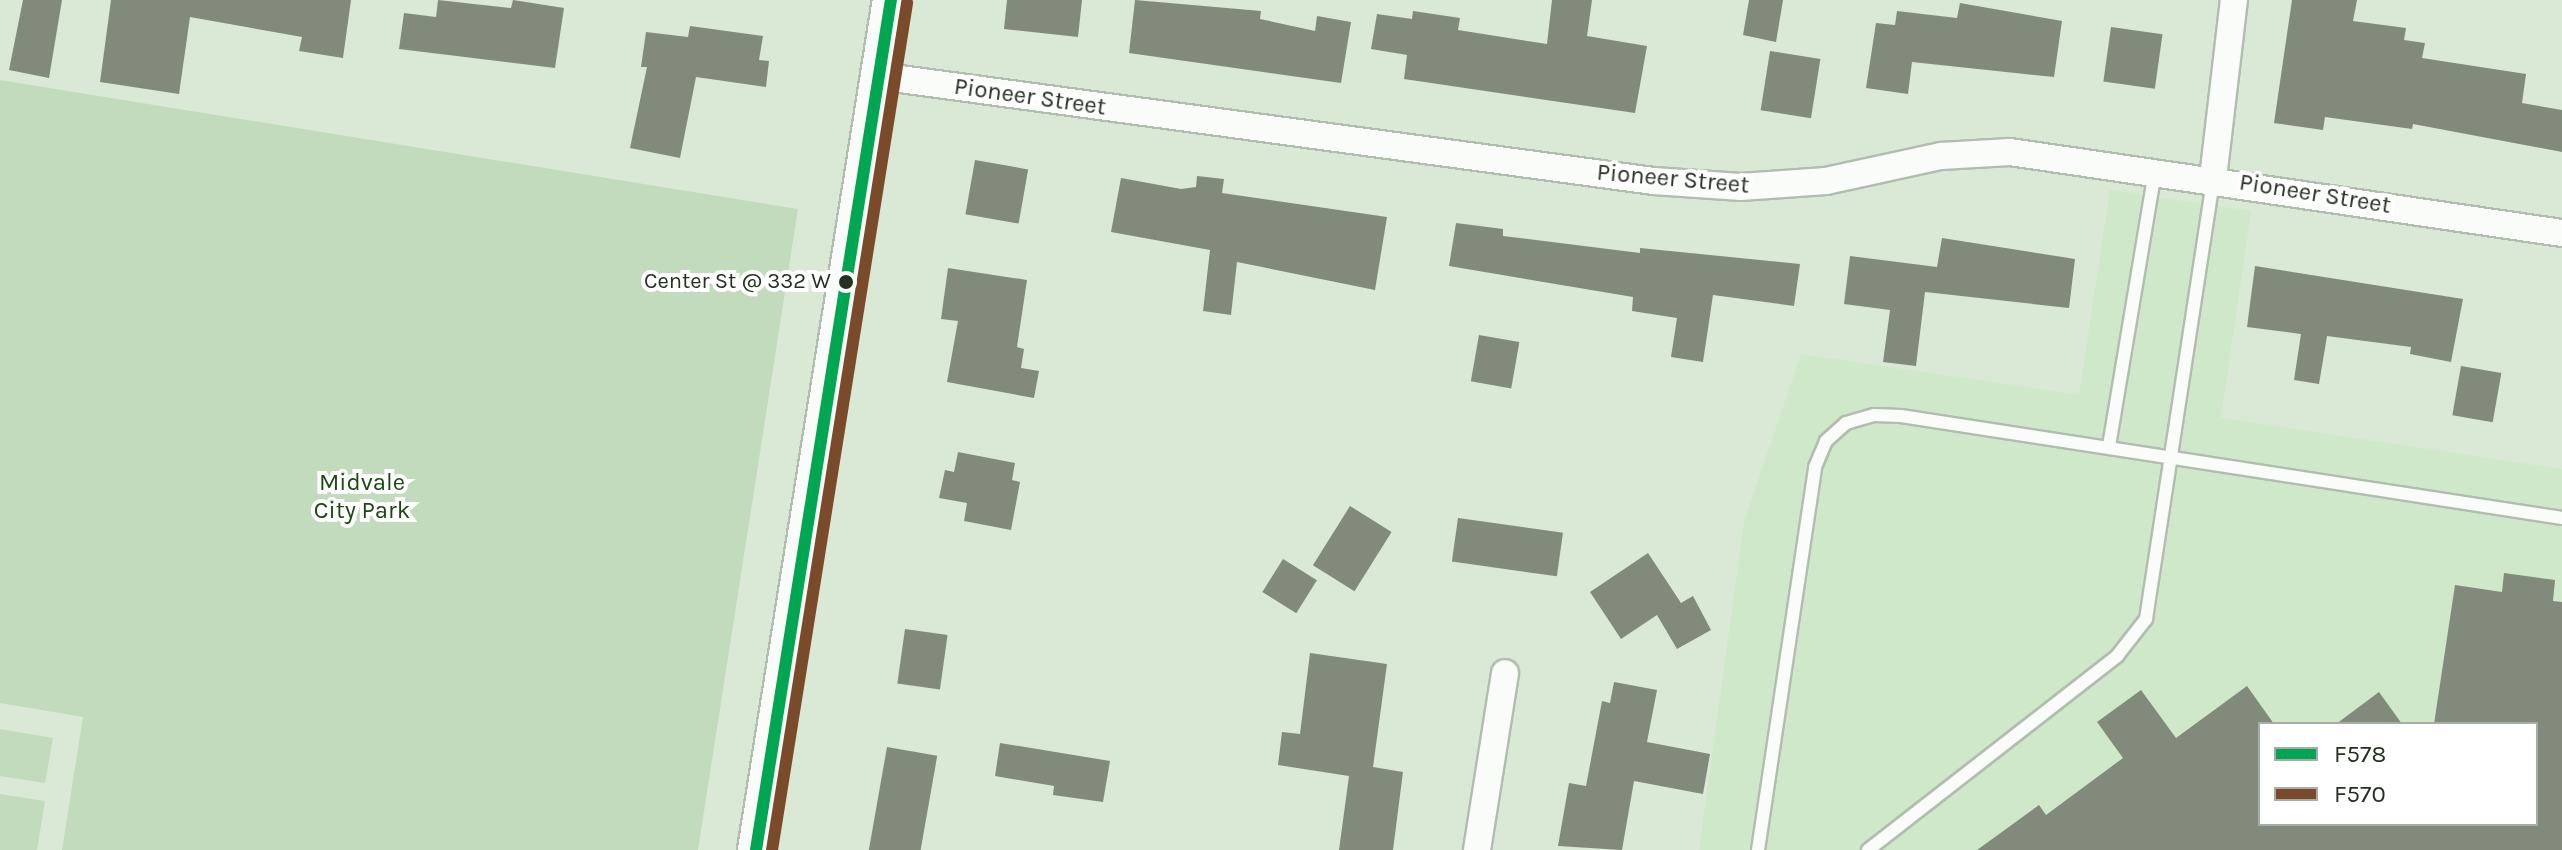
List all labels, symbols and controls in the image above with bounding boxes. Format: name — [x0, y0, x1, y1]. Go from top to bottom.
street label: Pioneer Street — [952, 72, 1108, 122]
street label: Pioneer Street — [1596, 158, 1750, 200]
street label: Pioneer Street — [2237, 168, 2393, 220]
place label: Center St @ 332 W — [644, 269, 831, 295]
marker: Center St @ 332 W — [838, 274, 854, 290]
park label: Midvale City Park — [314, 469, 410, 525]
legend — [2258, 722, 2538, 826]
text: F578 — [2334, 740, 2386, 768]
text: F570 — [2334, 780, 2386, 808]

